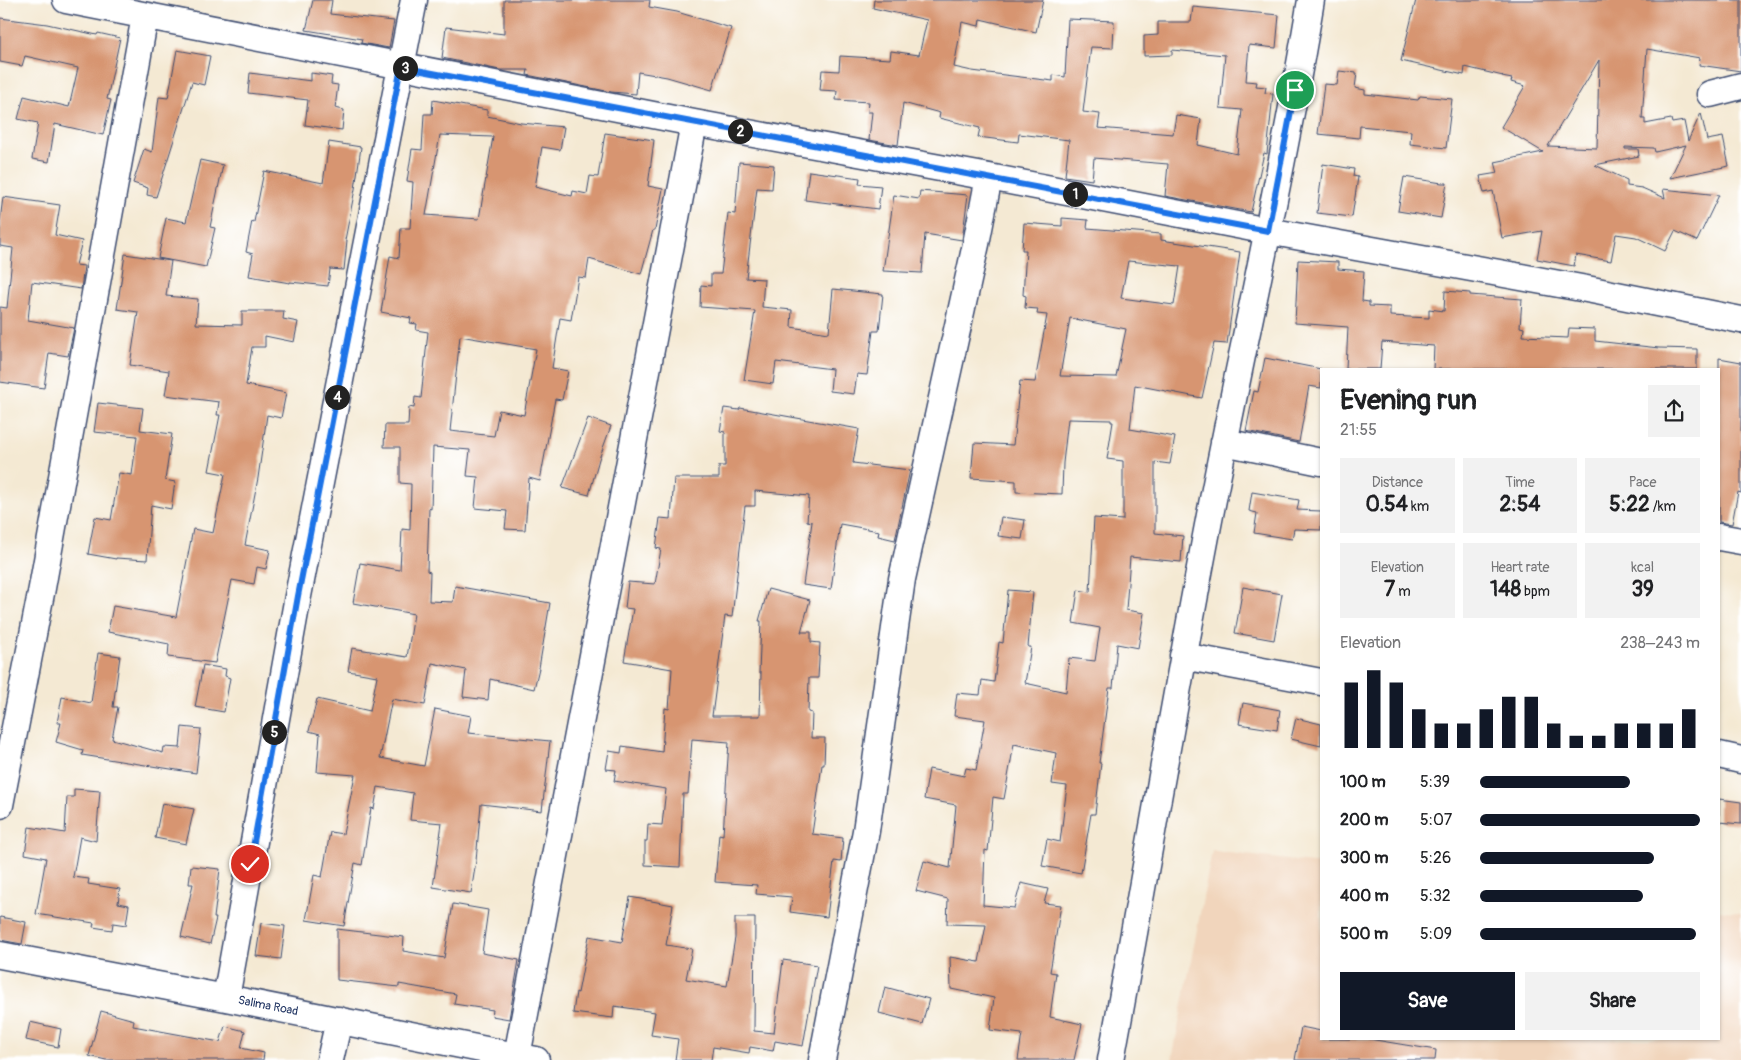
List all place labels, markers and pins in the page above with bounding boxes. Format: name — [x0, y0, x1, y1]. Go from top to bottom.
pin: 3 — [392, 56, 418, 80]
pin — [1274, 69, 1316, 111]
pin: 2 — [728, 118, 752, 144]
pin: 1 — [1062, 182, 1088, 206]
pin: 4 — [324, 384, 350, 410]
pin: 5 — [262, 720, 286, 744]
pin — [229, 843, 271, 885]

